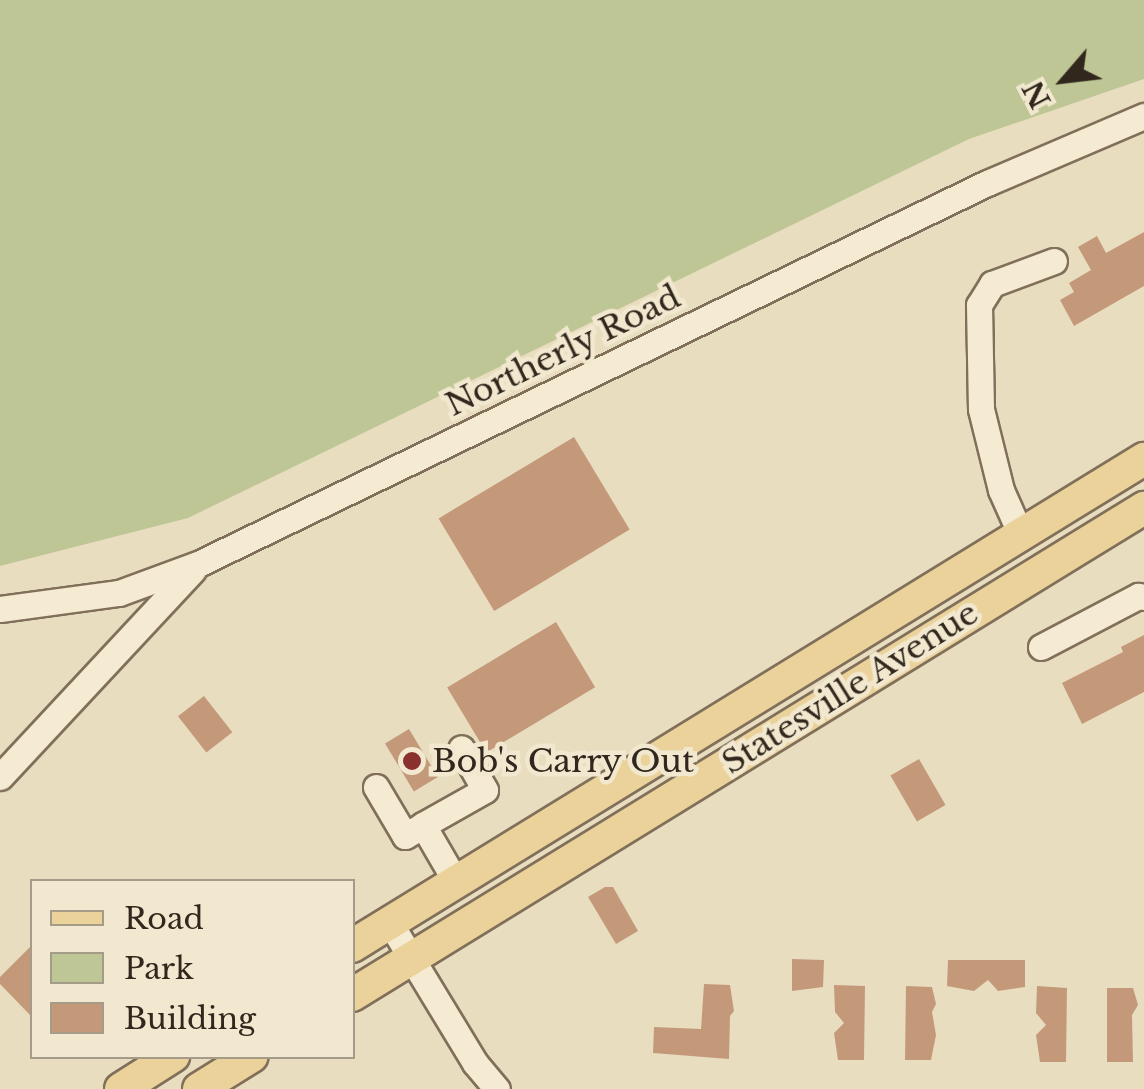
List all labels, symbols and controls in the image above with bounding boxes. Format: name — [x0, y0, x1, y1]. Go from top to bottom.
north arrow — [1014, 30, 1114, 130]
text: N — [1015, 74, 1059, 114]
street label: Northerly Road — [439, 277, 687, 425]
street label: Statesville Avenue — [715, 593, 985, 783]
place label: Bob's Carry Out — [432, 742, 695, 780]
marker: Bob's Carry Out — [401, 750, 423, 772]
legend — [30, 879, 355, 1059]
text: Road — [124, 900, 204, 937]
text: Park — [124, 950, 194, 987]
text: Building — [124, 1000, 256, 1037]

